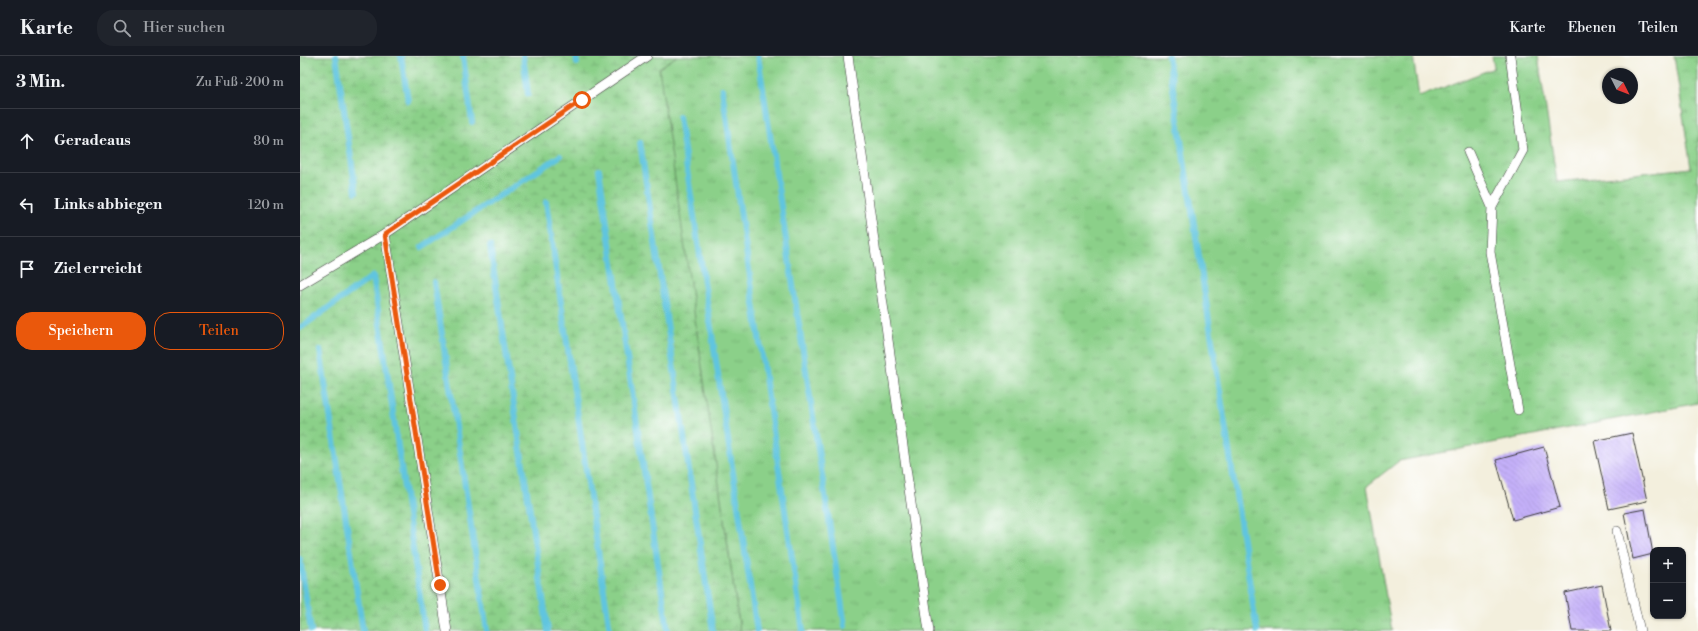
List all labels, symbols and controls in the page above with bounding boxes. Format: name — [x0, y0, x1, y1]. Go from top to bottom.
search box — [97, 10, 377, 46]
text: Karte — [20, 16, 73, 40]
icon: search — [111, 17, 133, 39]
text: Hier suchen — [143, 18, 225, 37]
text: Karte — [1509, 19, 1546, 37]
text: Ebenen — [1568, 19, 1616, 37]
text: Teilen — [1638, 19, 1678, 37]
north arrow — [1602, 68, 1638, 104]
text: 3 Min. — [16, 71, 65, 93]
text: Zu Fuß · 200 m — [196, 74, 284, 90]
route start — [573, 91, 591, 109]
icon: ahead — [16, 130, 38, 152]
text: Geradeaus — [54, 131, 131, 150]
text: 80 m — [253, 133, 284, 149]
icon: left — [16, 194, 38, 216]
text: Links abbiegen — [54, 195, 162, 214]
text: 120 m — [248, 197, 284, 213]
icon: arrive — [16, 258, 38, 280]
text: Ziel erreicht — [54, 259, 142, 278]
button: Speichern — [16, 312, 146, 350]
button: Teilen — [154, 312, 284, 350]
map controls — [1650, 547, 1686, 619]
button: + — [1650, 547, 1686, 583]
route end — [431, 576, 449, 594]
button: − — [1650, 583, 1686, 619]

